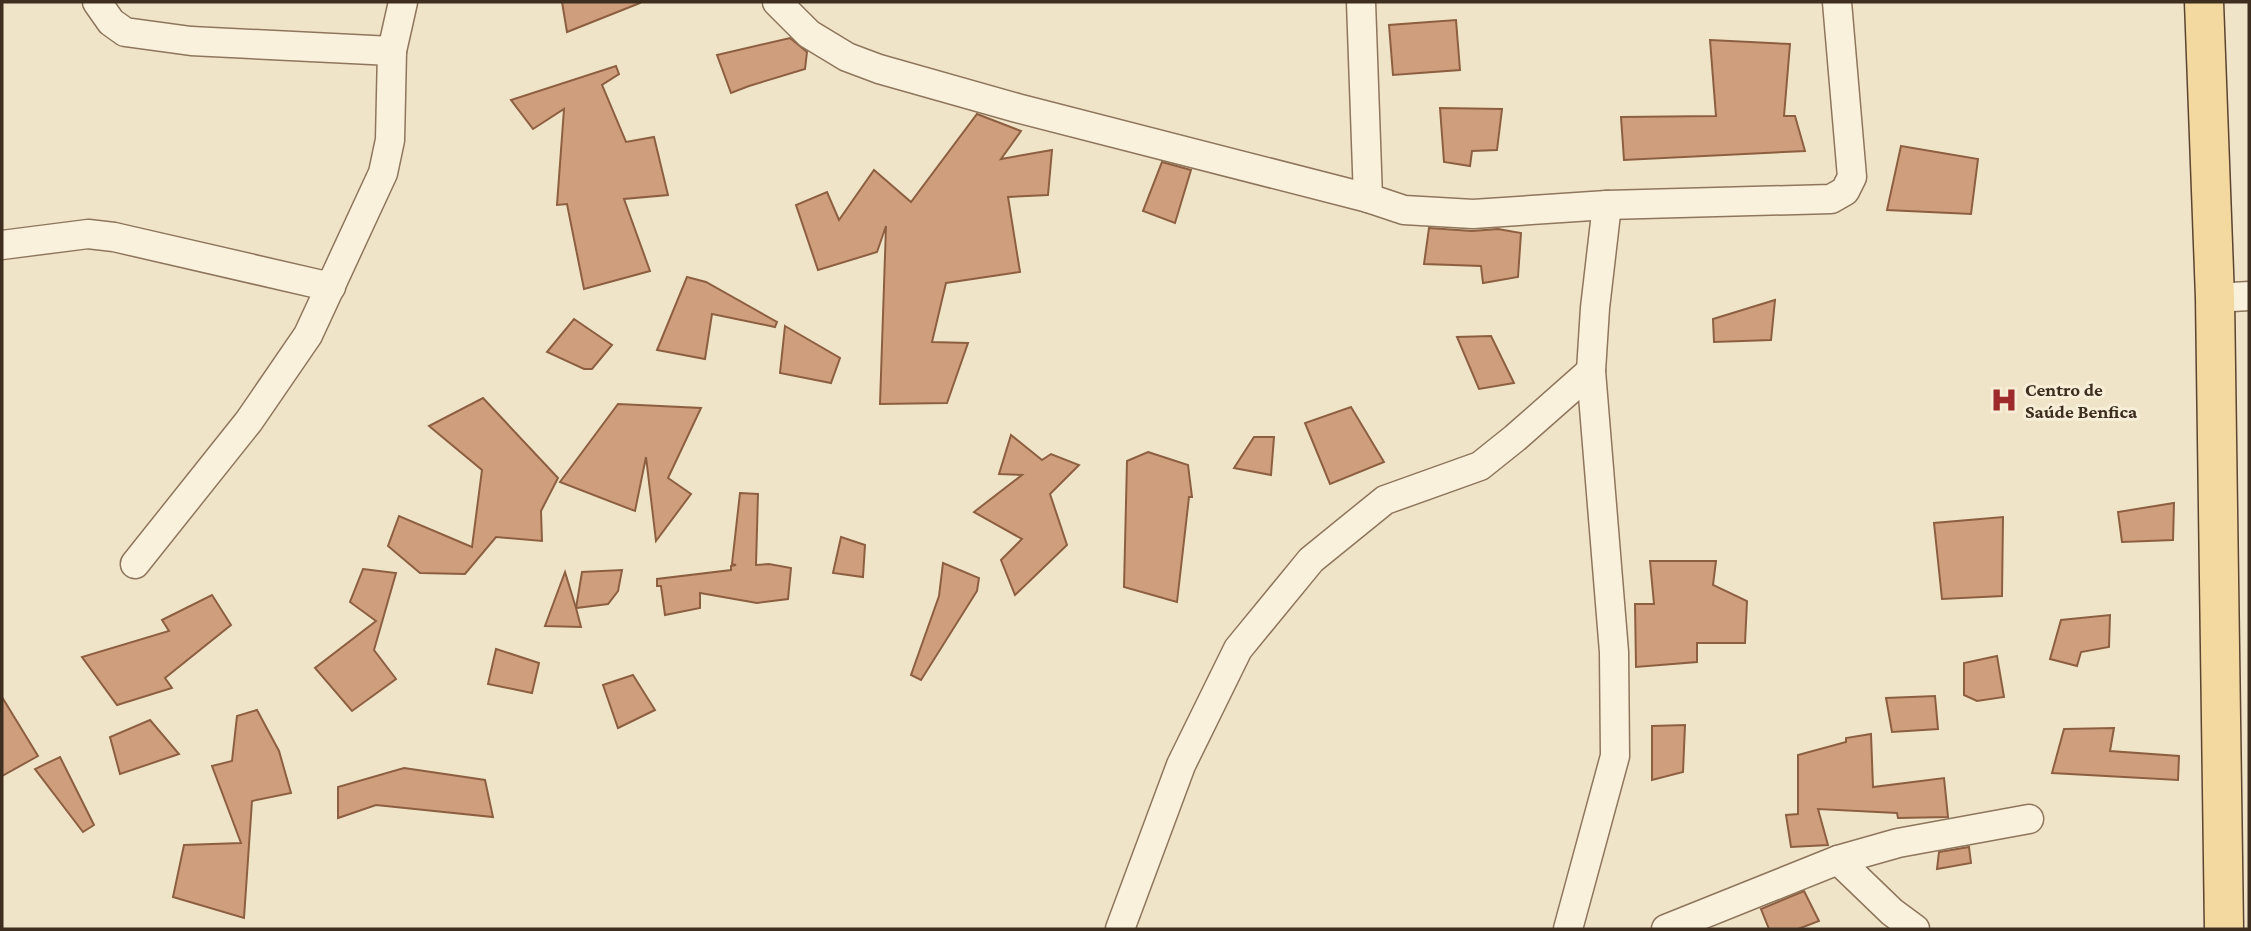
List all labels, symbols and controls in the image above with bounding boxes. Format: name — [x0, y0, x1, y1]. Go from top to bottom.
place label: Centro de Saúde Benfica — [2025, 379, 2138, 422]
hospital icon: Centro de Saúde Benfica — [1989, 385, 2019, 415]

